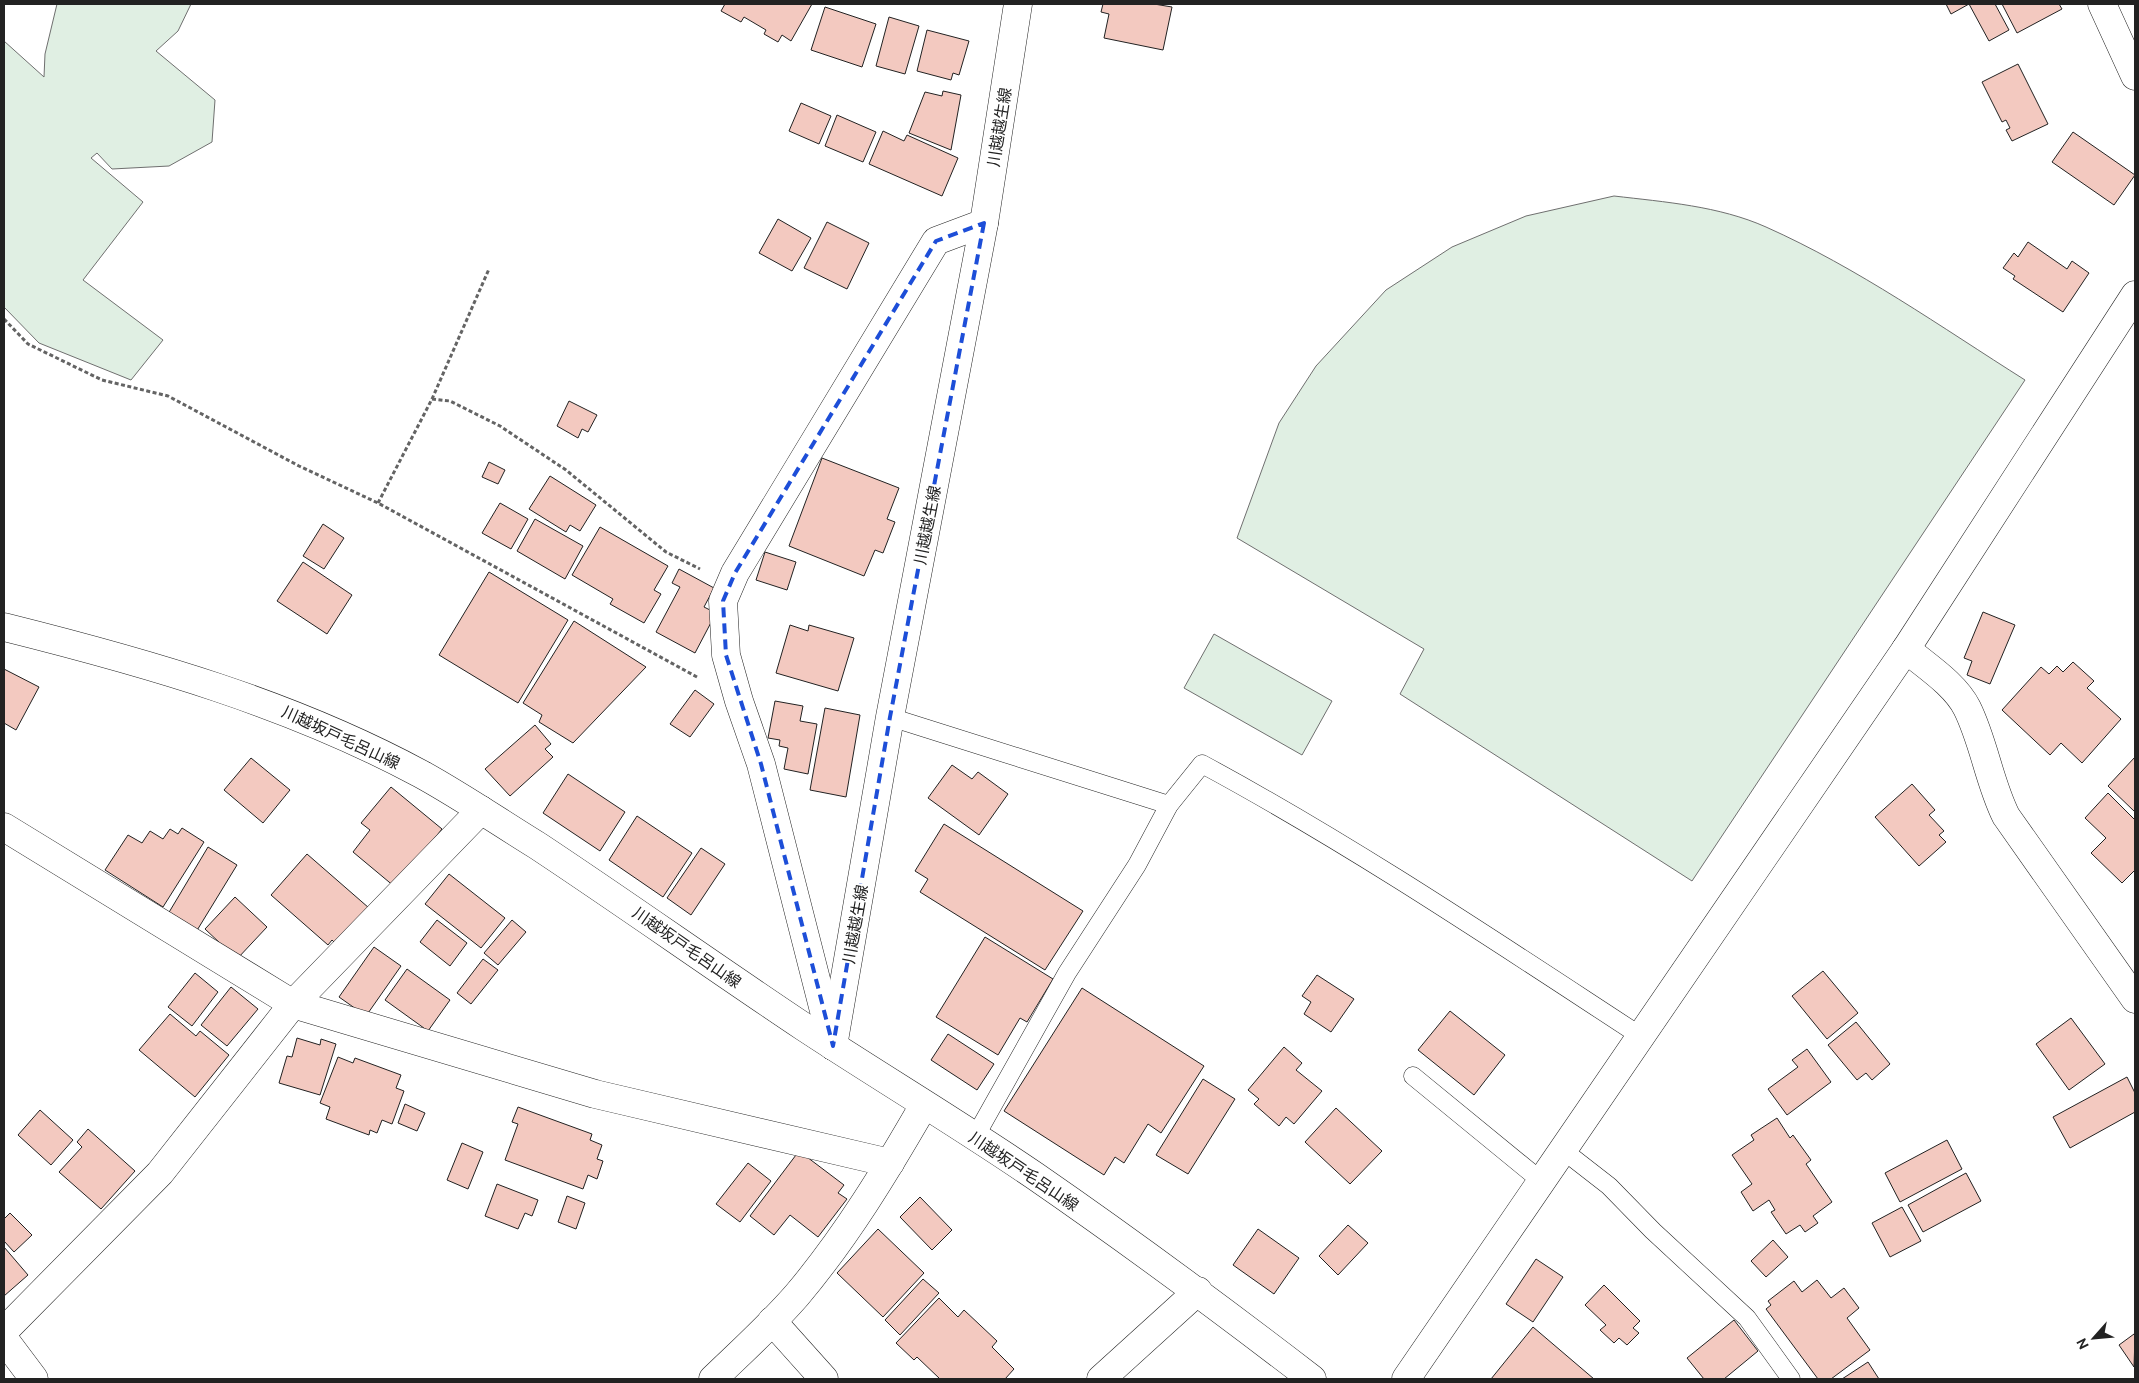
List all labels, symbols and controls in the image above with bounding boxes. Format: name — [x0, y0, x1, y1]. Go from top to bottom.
street label: 川越越生線 — [984, 86, 1014, 168]
street label: 川越越生線 — [911, 484, 943, 566]
street label: 川越坂戸毛呂山線 — [279, 702, 403, 772]
street label: 川越越生線 — [839, 883, 871, 965]
street label: 川越坂戸毛呂山線 — [629, 903, 745, 991]
street label: 川越坂戸毛呂山線 — [966, 1128, 1082, 1214]
north arrow — [2069, 1313, 2119, 1363]
text: N — [2073, 1336, 2092, 1352]

